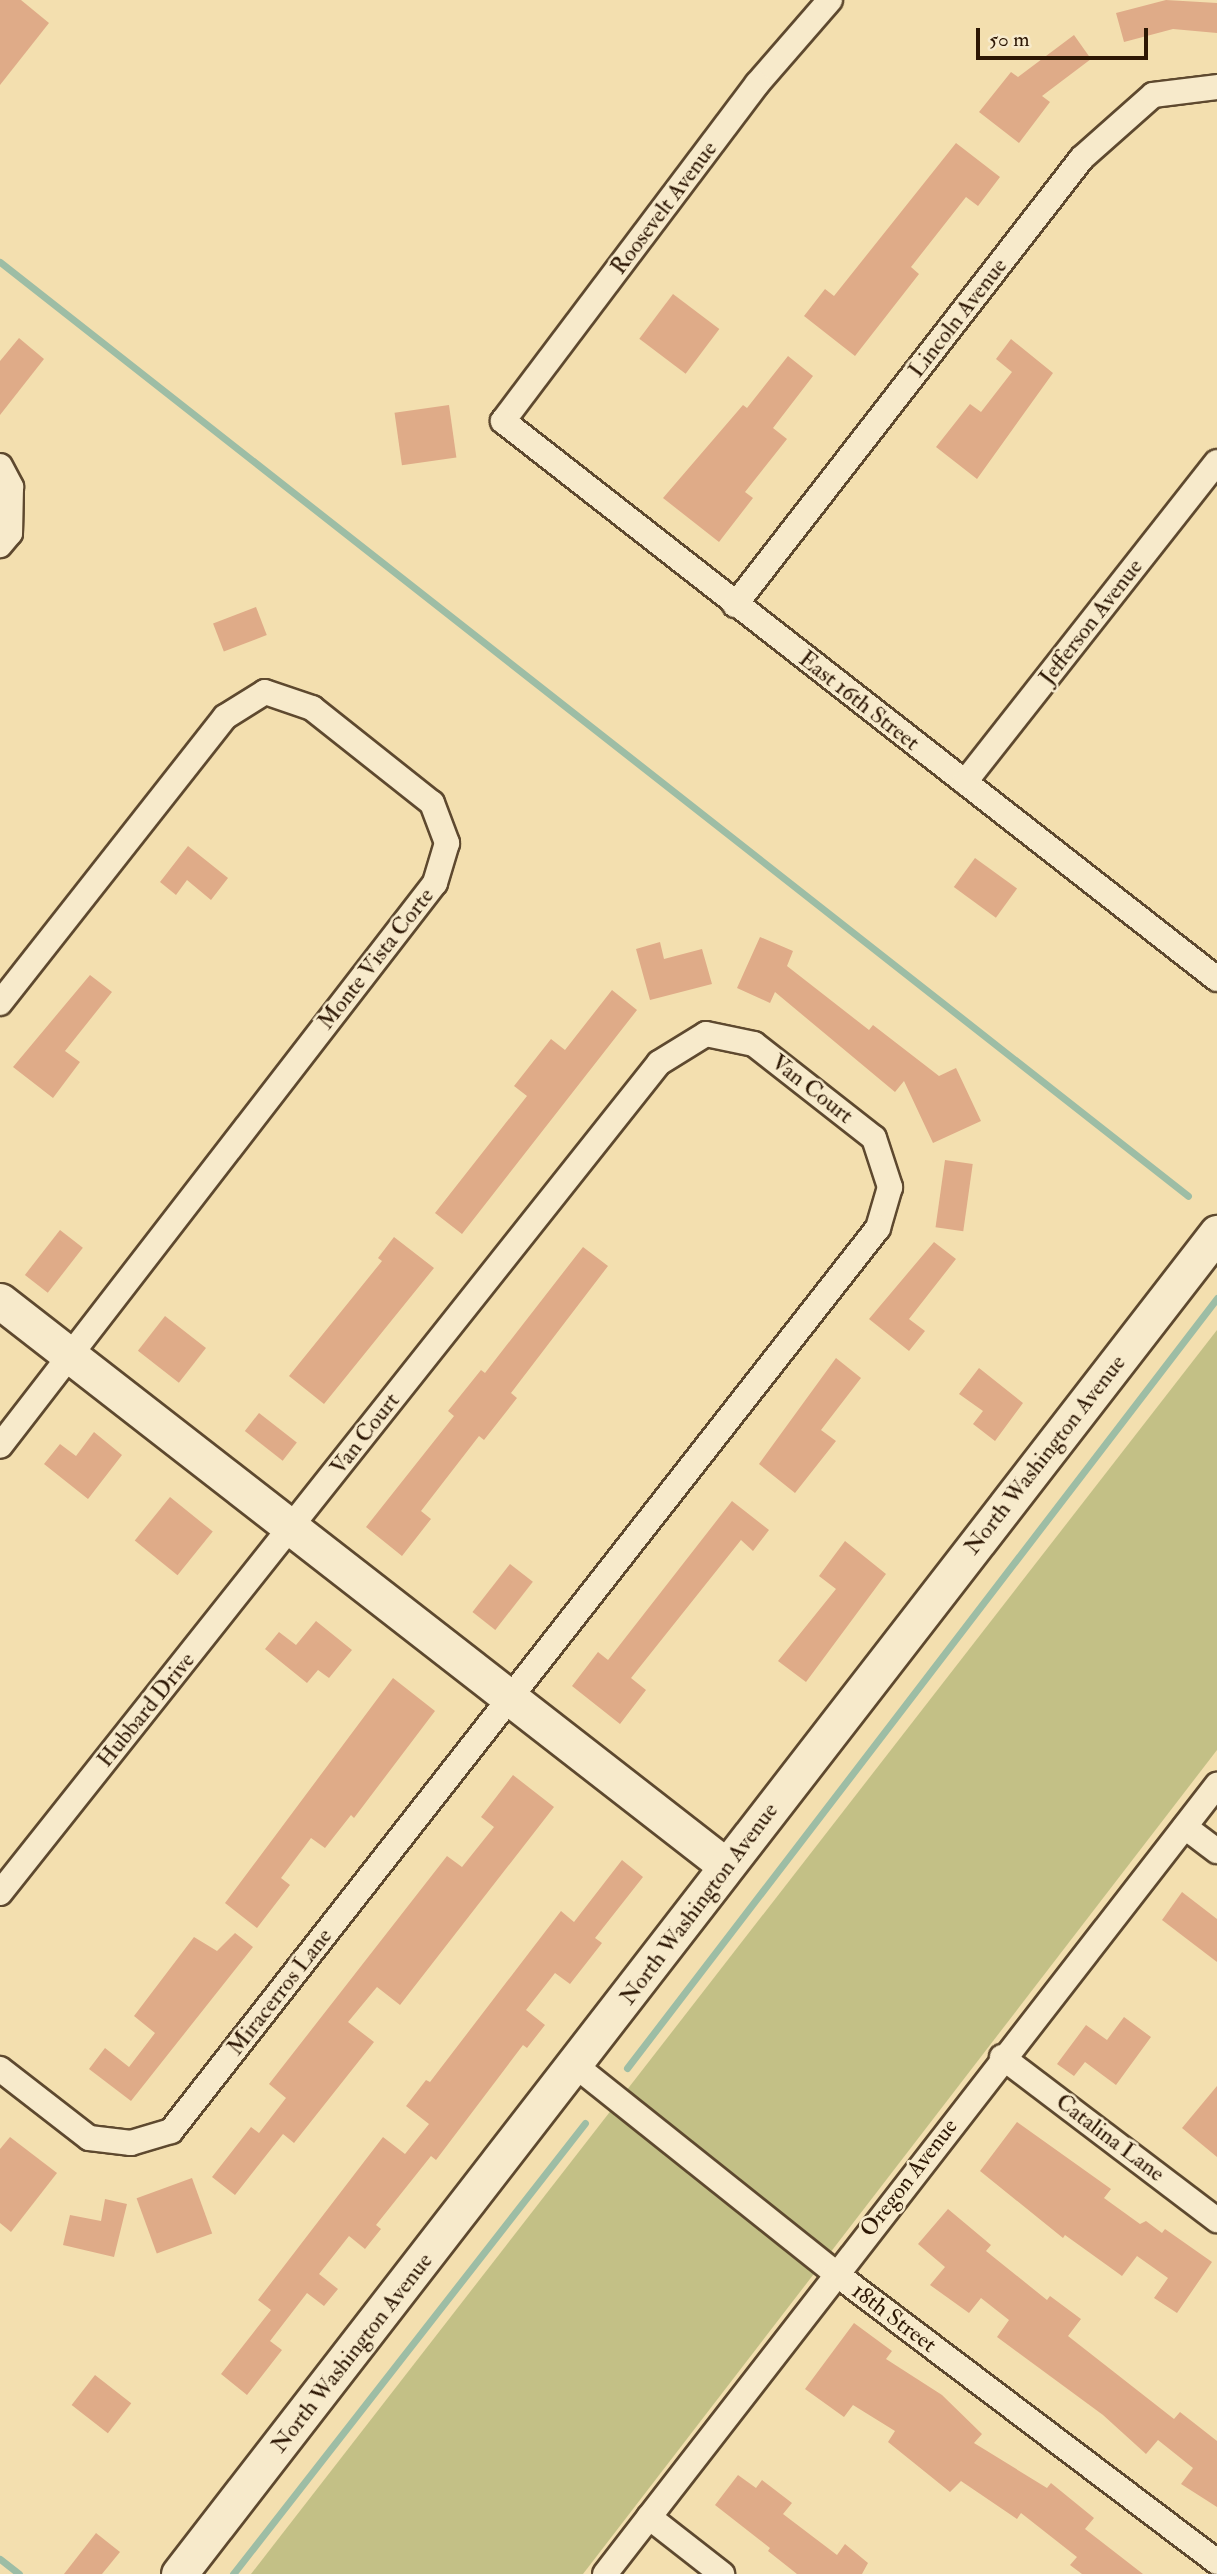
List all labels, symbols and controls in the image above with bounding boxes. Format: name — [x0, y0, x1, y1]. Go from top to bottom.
scale bar — [979, 14, 1150, 58]
text: 50 m — [989, 26, 1030, 53]
street label: Roosevelt Avenue — [605, 136, 723, 280]
street label: Lincoln Avenue — [903, 253, 1013, 383]
street label: Jefferson Avenue — [1033, 554, 1149, 690]
street label: East 16th Street — [793, 645, 925, 757]
street label: Monte Vista Corte — [312, 883, 440, 1035]
street label: Van Court — [766, 1048, 858, 1130]
street label: North Washington Avenue — [958, 1350, 1132, 1560]
street label: Van Court — [324, 1388, 406, 1480]
street label: Hubbard Drive — [91, 1647, 201, 1773]
street label: North Washington Avenue — [614, 1798, 784, 2010]
street label: Miracerros Lane — [222, 1923, 338, 2061]
street label: Catalina Lane — [1050, 2088, 1170, 2188]
street label: Oregon Avenue — [854, 2113, 964, 2243]
street label: North Washington Avenue — [265, 2248, 439, 2458]
street label: 18th Street — [846, 2277, 942, 2359]

